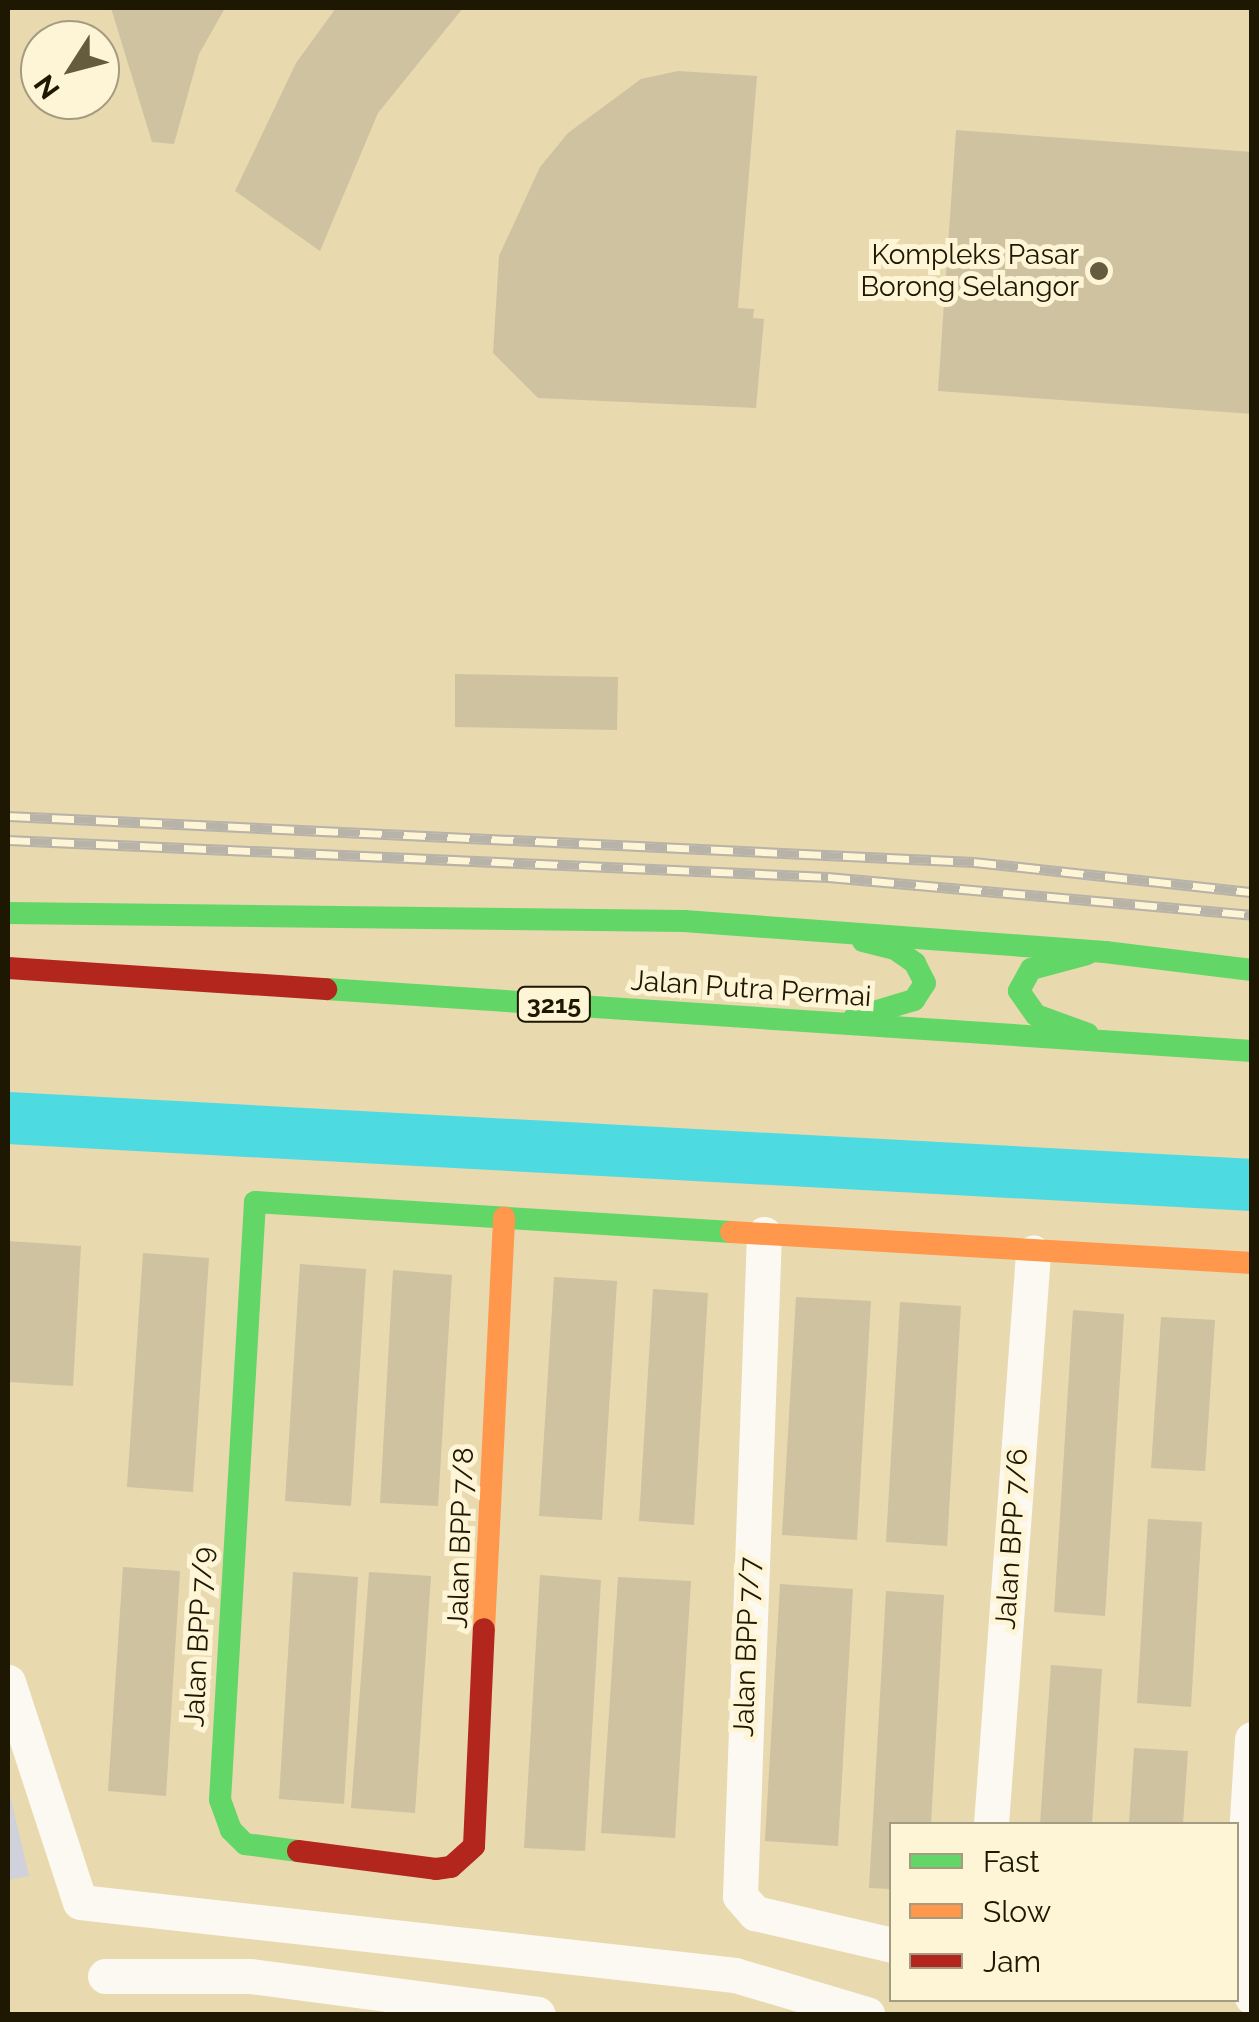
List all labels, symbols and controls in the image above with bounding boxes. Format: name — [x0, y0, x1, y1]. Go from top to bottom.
north arrow — [20, 20, 120, 120]
text: N — [27, 68, 67, 105]
place label: Kompleks Pasar Borong Selangor — [860, 238, 1079, 304]
marker: Kompleks Pasar Borong Selangor — [1088, 260, 1110, 282]
street label: Jalan Putra Permai — [630, 964, 872, 1014]
road number: 3215 — [516, 984, 592, 1024]
street label: Jalan BPP 7/8 — [441, 1446, 481, 1630]
street label: Jalan BPP 7/6 — [989, 1447, 1035, 1631]
street label: Jalan BPP 7/9 — [177, 1546, 221, 1728]
street label: Jalan BPP 7/7 — [727, 1556, 767, 1738]
legend — [889, 1822, 1239, 2002]
text: Fast — [983, 1844, 1040, 1879]
text: Slow — [983, 1894, 1051, 1929]
text: Jam — [983, 1944, 1041, 1979]

